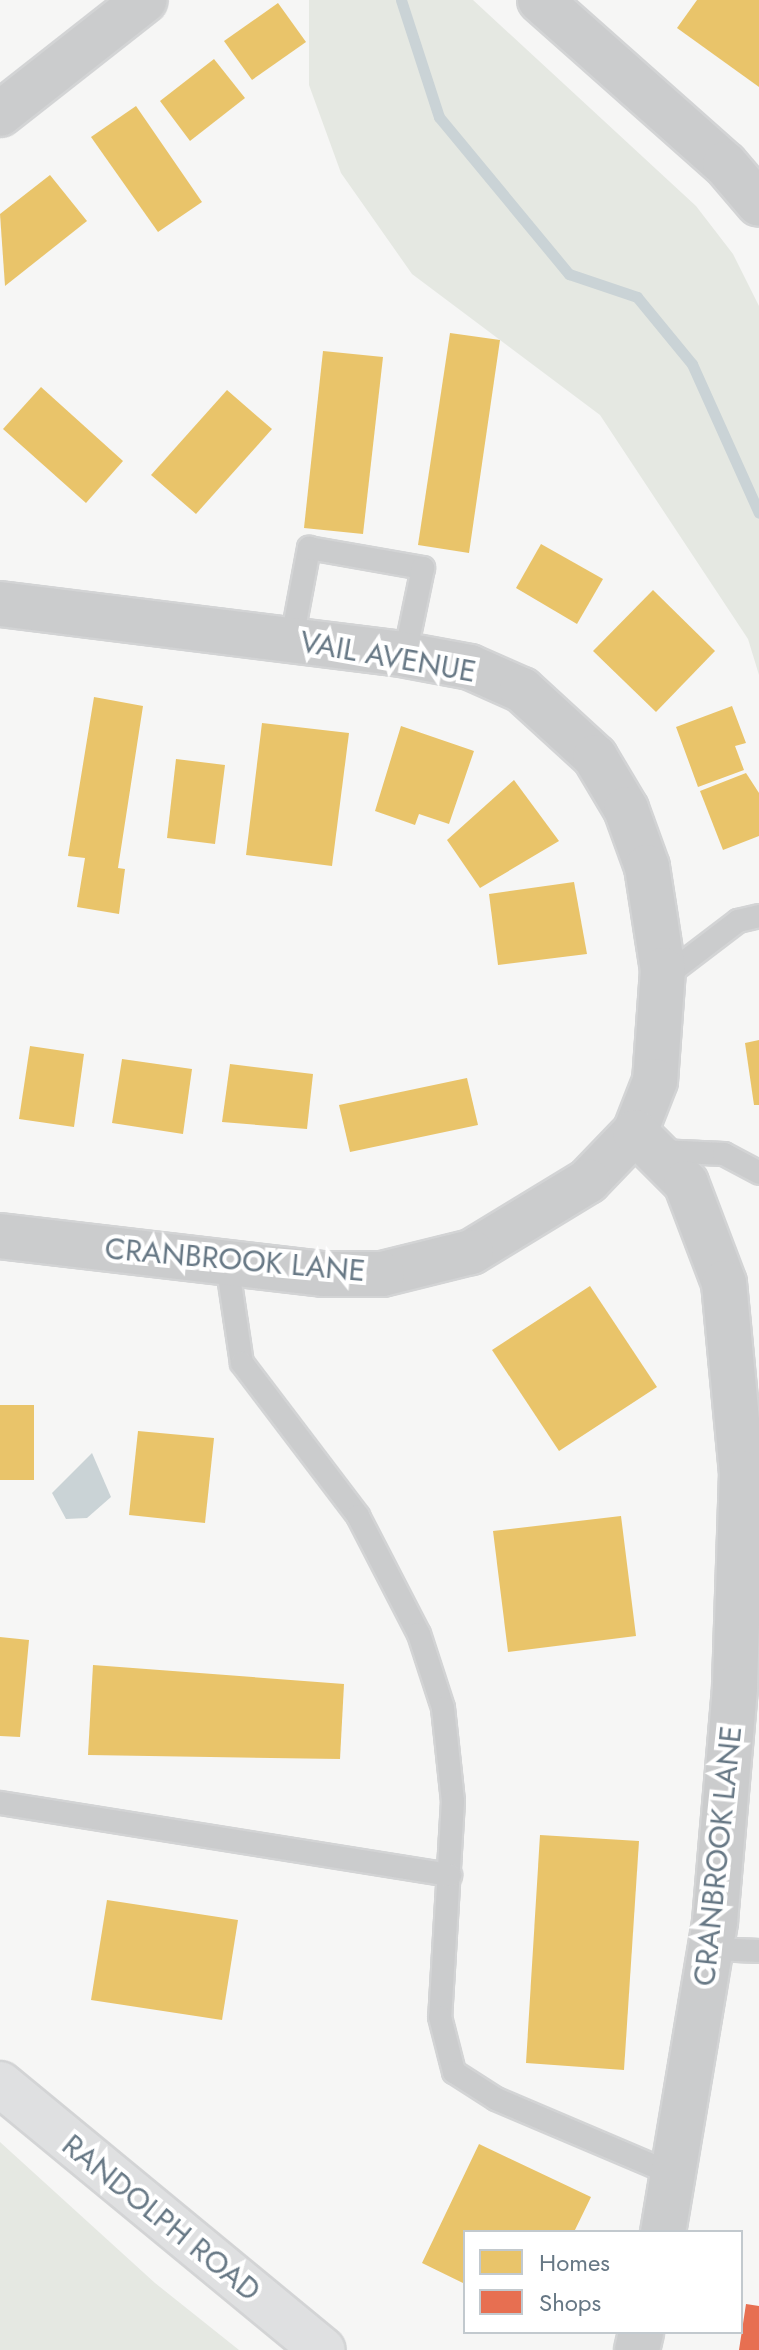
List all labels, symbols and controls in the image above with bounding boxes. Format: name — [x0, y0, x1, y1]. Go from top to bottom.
street label: VAIL AVENUE — [297, 624, 479, 690]
street label: CRANBROOK LANE — [103, 1231, 367, 1289]
street label: CRANBROOK LANE — [686, 1724, 750, 1988]
street label: RANDOLPH ROAD — [55, 2127, 267, 2309]
legend — [463, 2230, 743, 2334]
text: Homes — [539, 2245, 610, 2280]
text: Shops — [539, 2285, 601, 2320]

